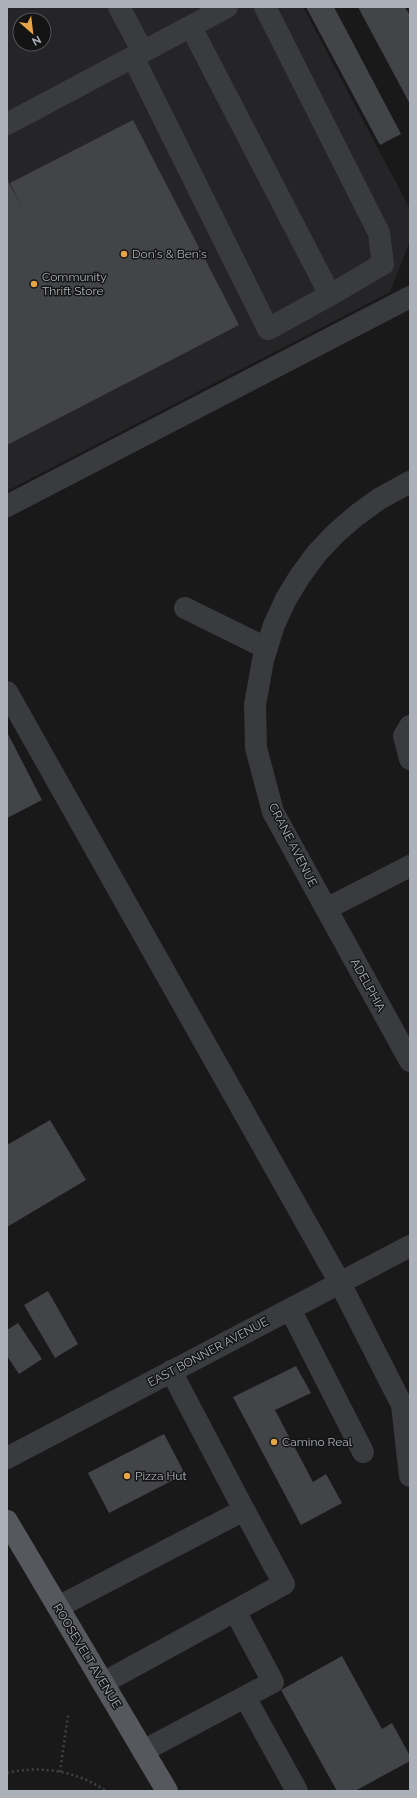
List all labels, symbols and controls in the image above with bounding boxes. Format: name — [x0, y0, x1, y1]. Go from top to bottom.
north arrow — [12, 12, 52, 52]
text: N — [30, 33, 43, 48]
place label: Don's & Ben's — [132, 247, 207, 261]
marker: Don's & Ben's — [119, 249, 129, 259]
place label: Community Thrift Store — [42, 270, 107, 298]
marker: Community Thrift Store — [29, 279, 39, 289]
street label: CRANE AVENUE — [266, 801, 320, 889]
street label: ADELPHIA — [348, 956, 388, 1014]
street label: EAST BONNER AVENUE — [145, 1314, 271, 1390]
place label: Camino Real — [282, 1435, 353, 1449]
marker: Camino Real — [269, 1437, 279, 1447]
place label: Pizza Hut — [135, 1469, 187, 1483]
marker: Pizza Hut — [122, 1471, 132, 1481]
street label: ROOSEVELT AVENUE — [50, 1601, 124, 1711]

